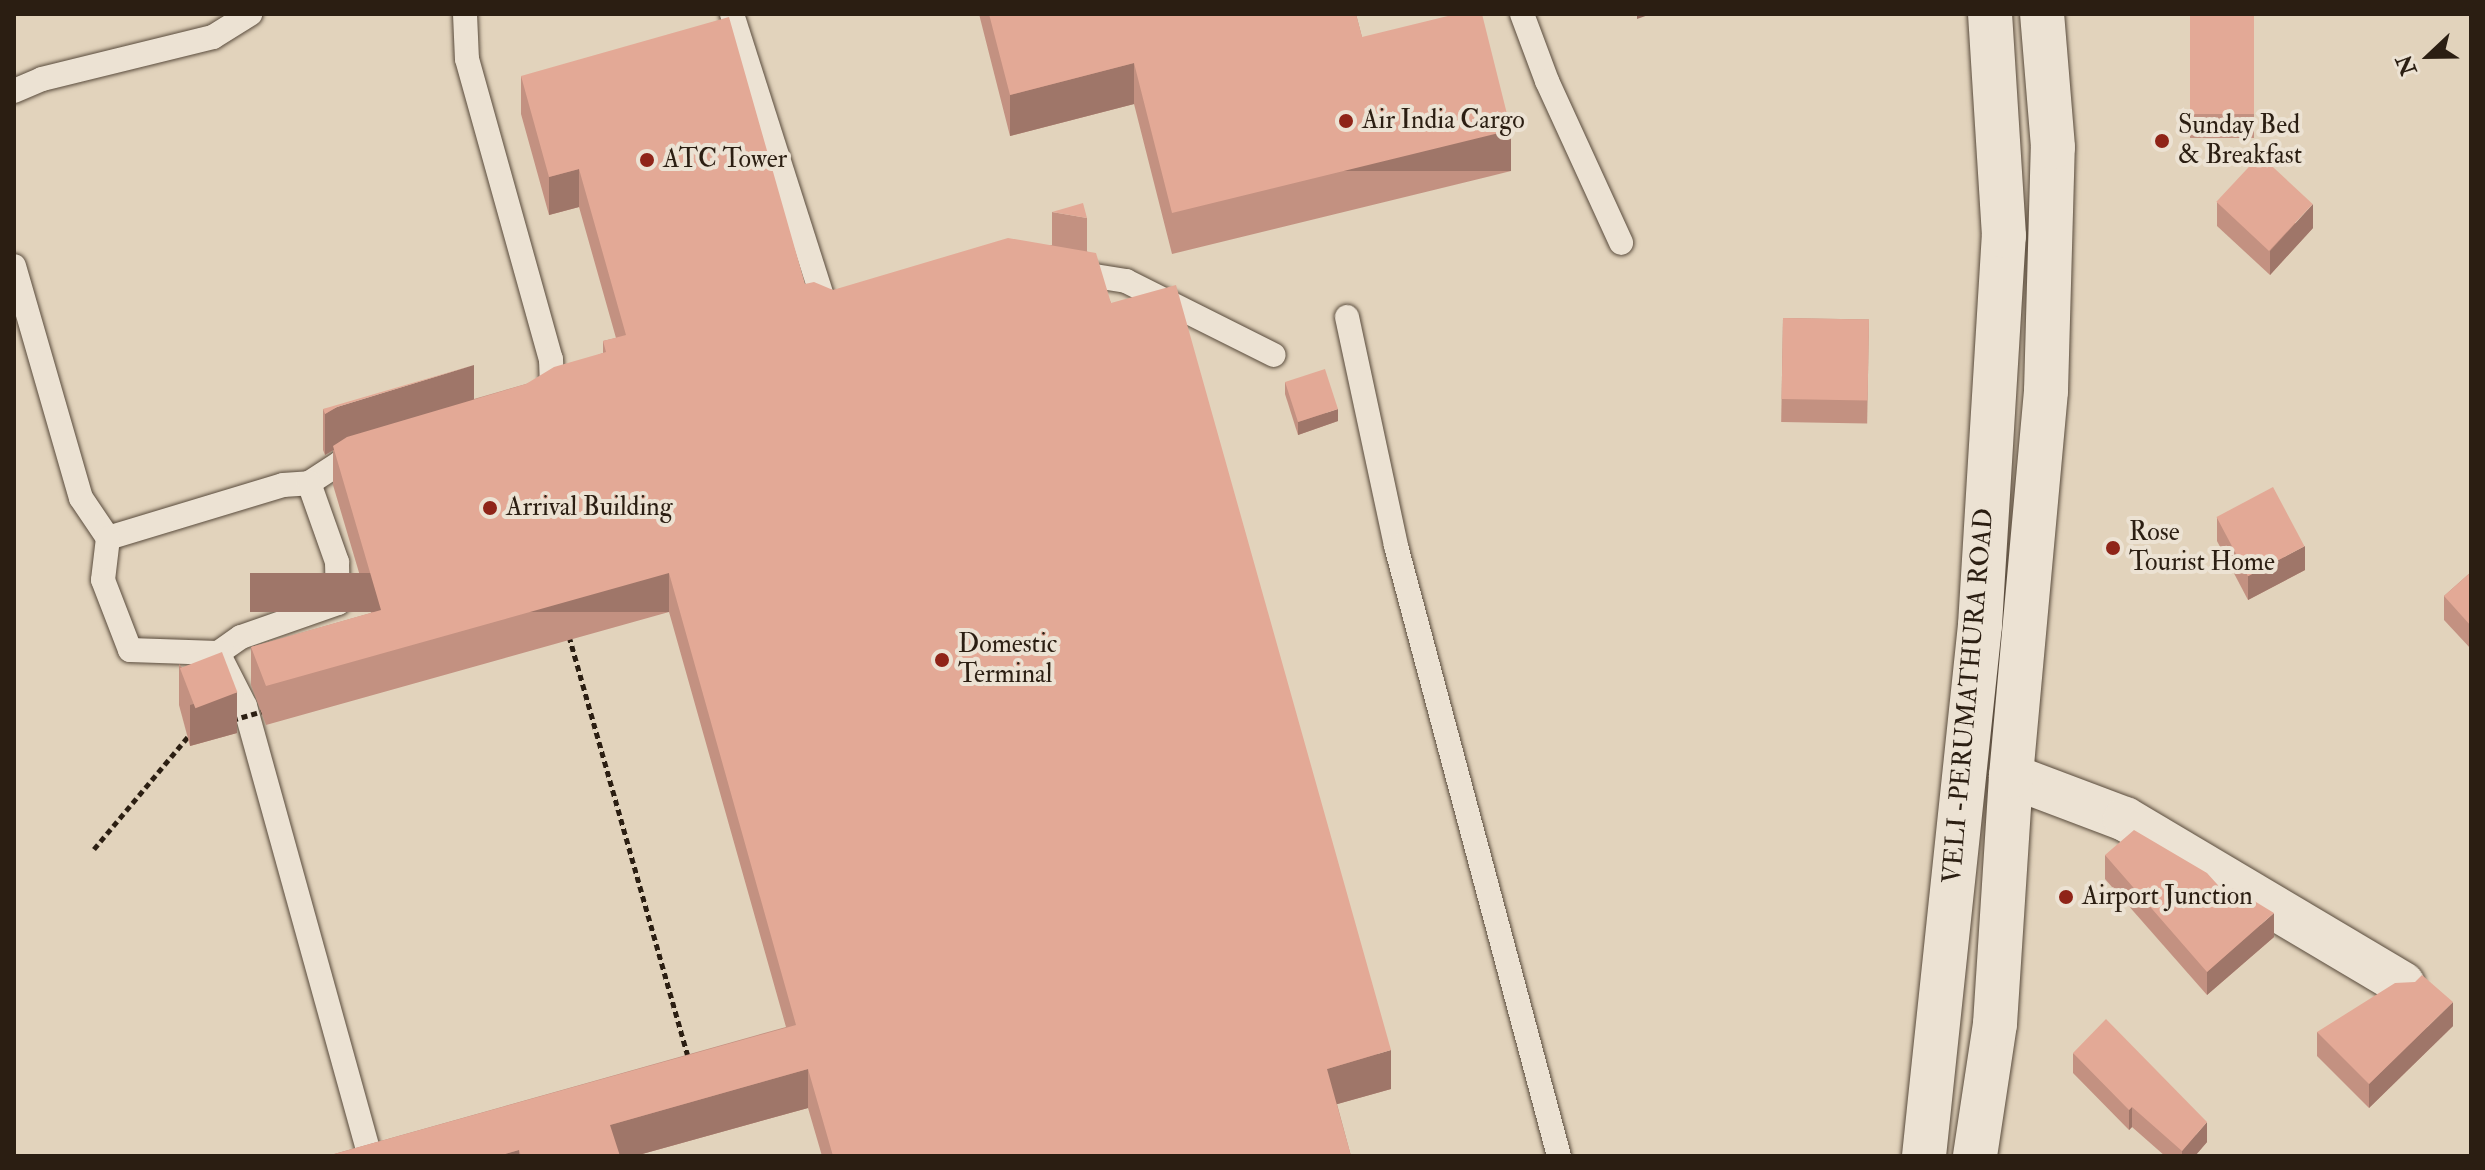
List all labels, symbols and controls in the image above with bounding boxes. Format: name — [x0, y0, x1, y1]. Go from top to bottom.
north arrow — [2389, 16, 2469, 96]
text: N — [2390, 51, 2423, 79]
place label: Air India Cargo — [1362, 105, 1525, 137]
place label: Sunday Bed & Breakfast — [2178, 110, 2302, 172]
marker: Air India Cargo — [1337, 112, 1355, 130]
marker: Sunday Bed & Breakfast — [2153, 132, 2171, 150]
place label: ATC Tower — [663, 144, 787, 176]
marker: ATC Tower — [638, 151, 656, 169]
place label: Arrival Building — [506, 492, 673, 524]
marker: Arrival Building — [481, 499, 499, 517]
street label: VELI -PERUMATHURA ROAD — [1937, 507, 2001, 885]
place label: Rose Tourist Home — [2129, 517, 2275, 578]
marker: Rose Tourist Home — [2104, 539, 2122, 557]
place label: Domestic Terminal — [958, 629, 1057, 690]
marker: Domestic Terminal — [933, 651, 951, 669]
place label: Airport Junction — [2082, 881, 2253, 913]
marker: Airport Junction — [2057, 888, 2075, 906]

